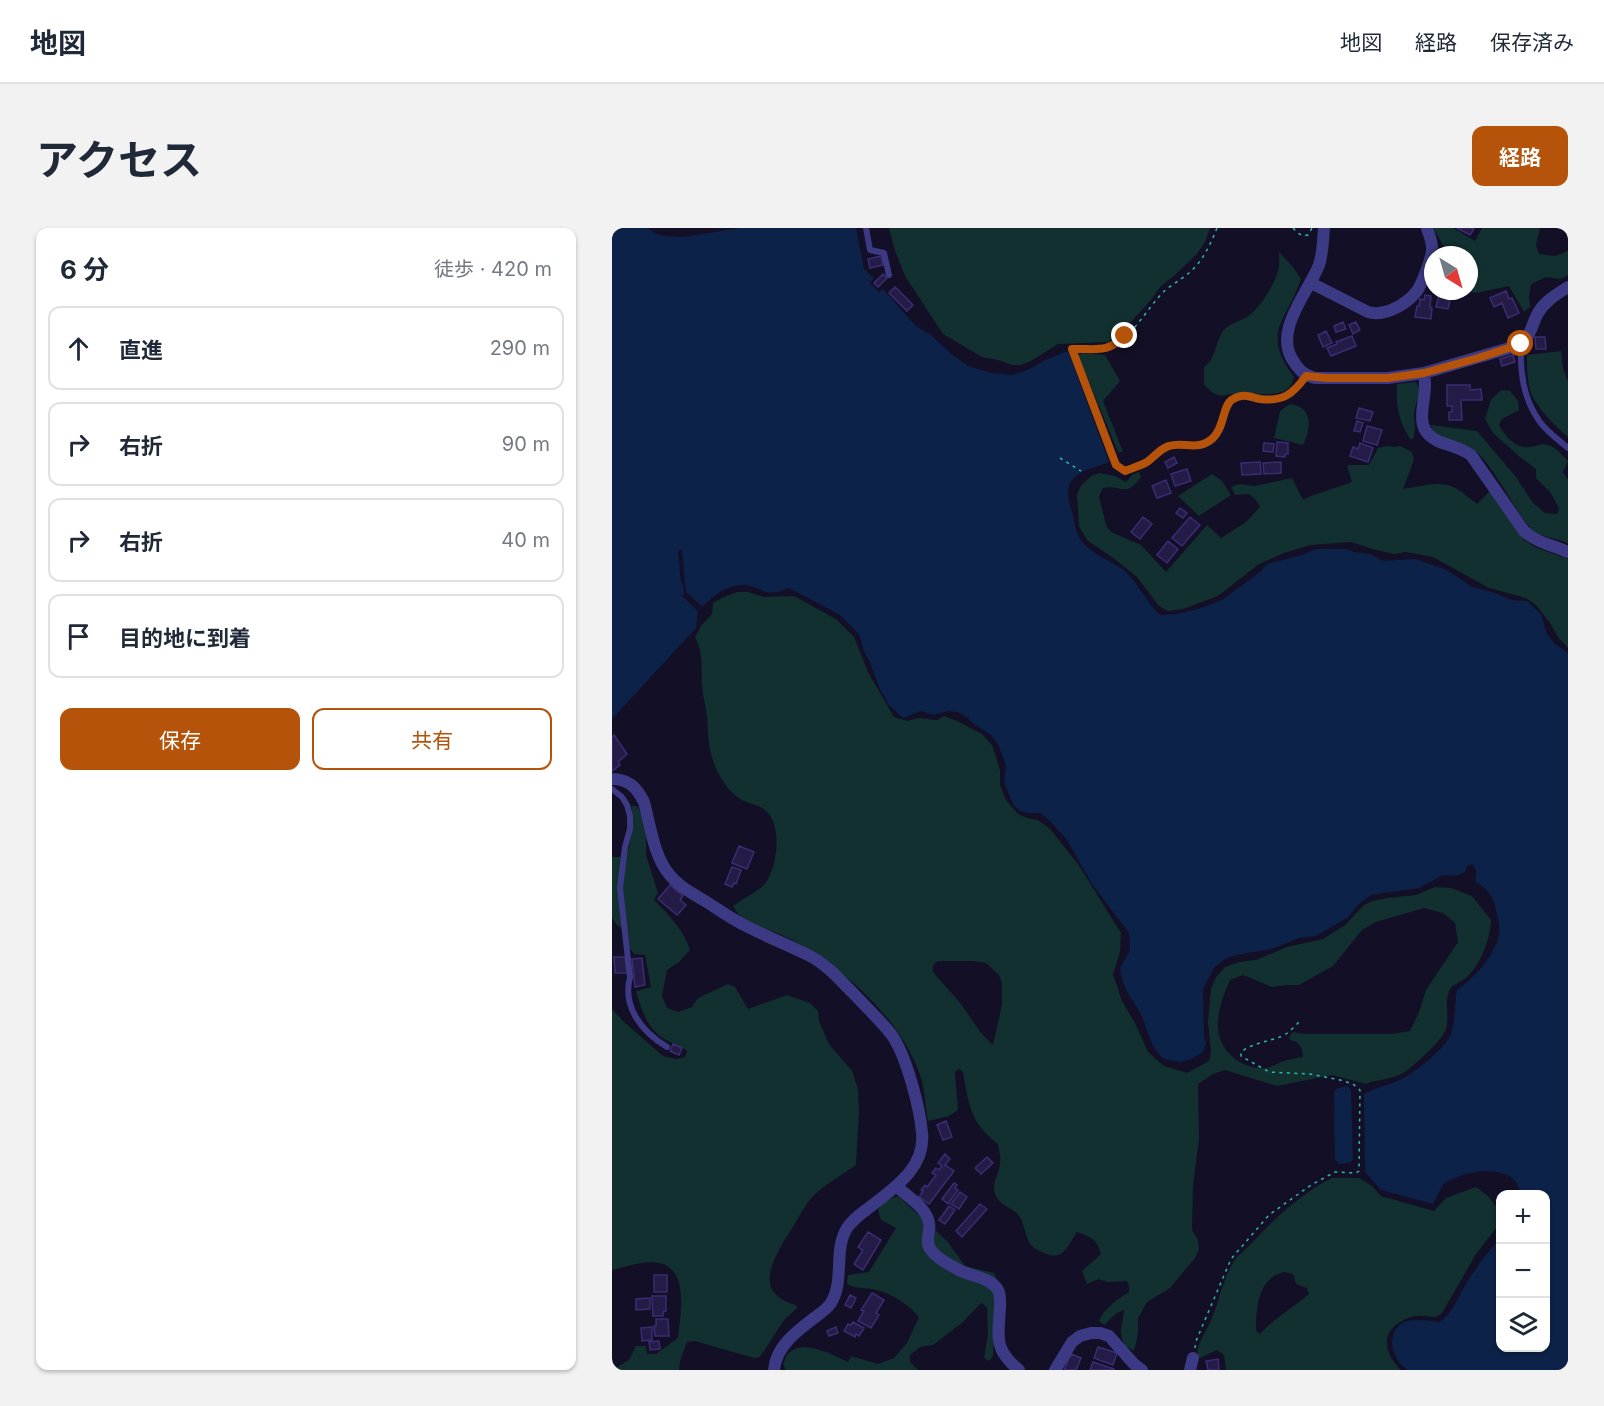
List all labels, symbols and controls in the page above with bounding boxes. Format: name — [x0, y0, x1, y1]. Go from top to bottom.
text: 地図 — [30, 26, 86, 60]
text: 地図 — [1340, 30, 1382, 55]
text: 経路 — [1415, 30, 1457, 55]
text: 保存済み — [1490, 30, 1574, 55]
button: 経路 — [1472, 126, 1568, 186]
text: アクセス — [36, 134, 202, 185]
north arrow — [1424, 246, 1478, 300]
text: 6 分 — [60, 254, 109, 285]
text: 徒歩 · 420 m — [434, 257, 552, 281]
route end — [1111, 322, 1137, 348]
route start — [1507, 330, 1533, 356]
icon: ahead — [62, 332, 95, 365]
text: 290 m — [490, 336, 550, 360]
text: 直進 — [119, 337, 163, 363]
icon: right — [62, 428, 95, 461]
text: 90 m — [502, 432, 550, 456]
text: 右折 — [119, 433, 163, 459]
icon: right — [62, 524, 95, 557]
text: 40 m — [501, 528, 550, 552]
text: 右折 — [119, 529, 163, 555]
icon: arrive — [62, 620, 95, 653]
text: 目的地に到着 — [119, 625, 251, 651]
button: 保存 — [60, 708, 300, 770]
button: 共有 — [312, 708, 552, 770]
map controls — [1496, 1190, 1550, 1352]
button: + — [1496, 1190, 1550, 1244]
button: − — [1496, 1244, 1550, 1298]
button: layers — [1496, 1298, 1550, 1352]

